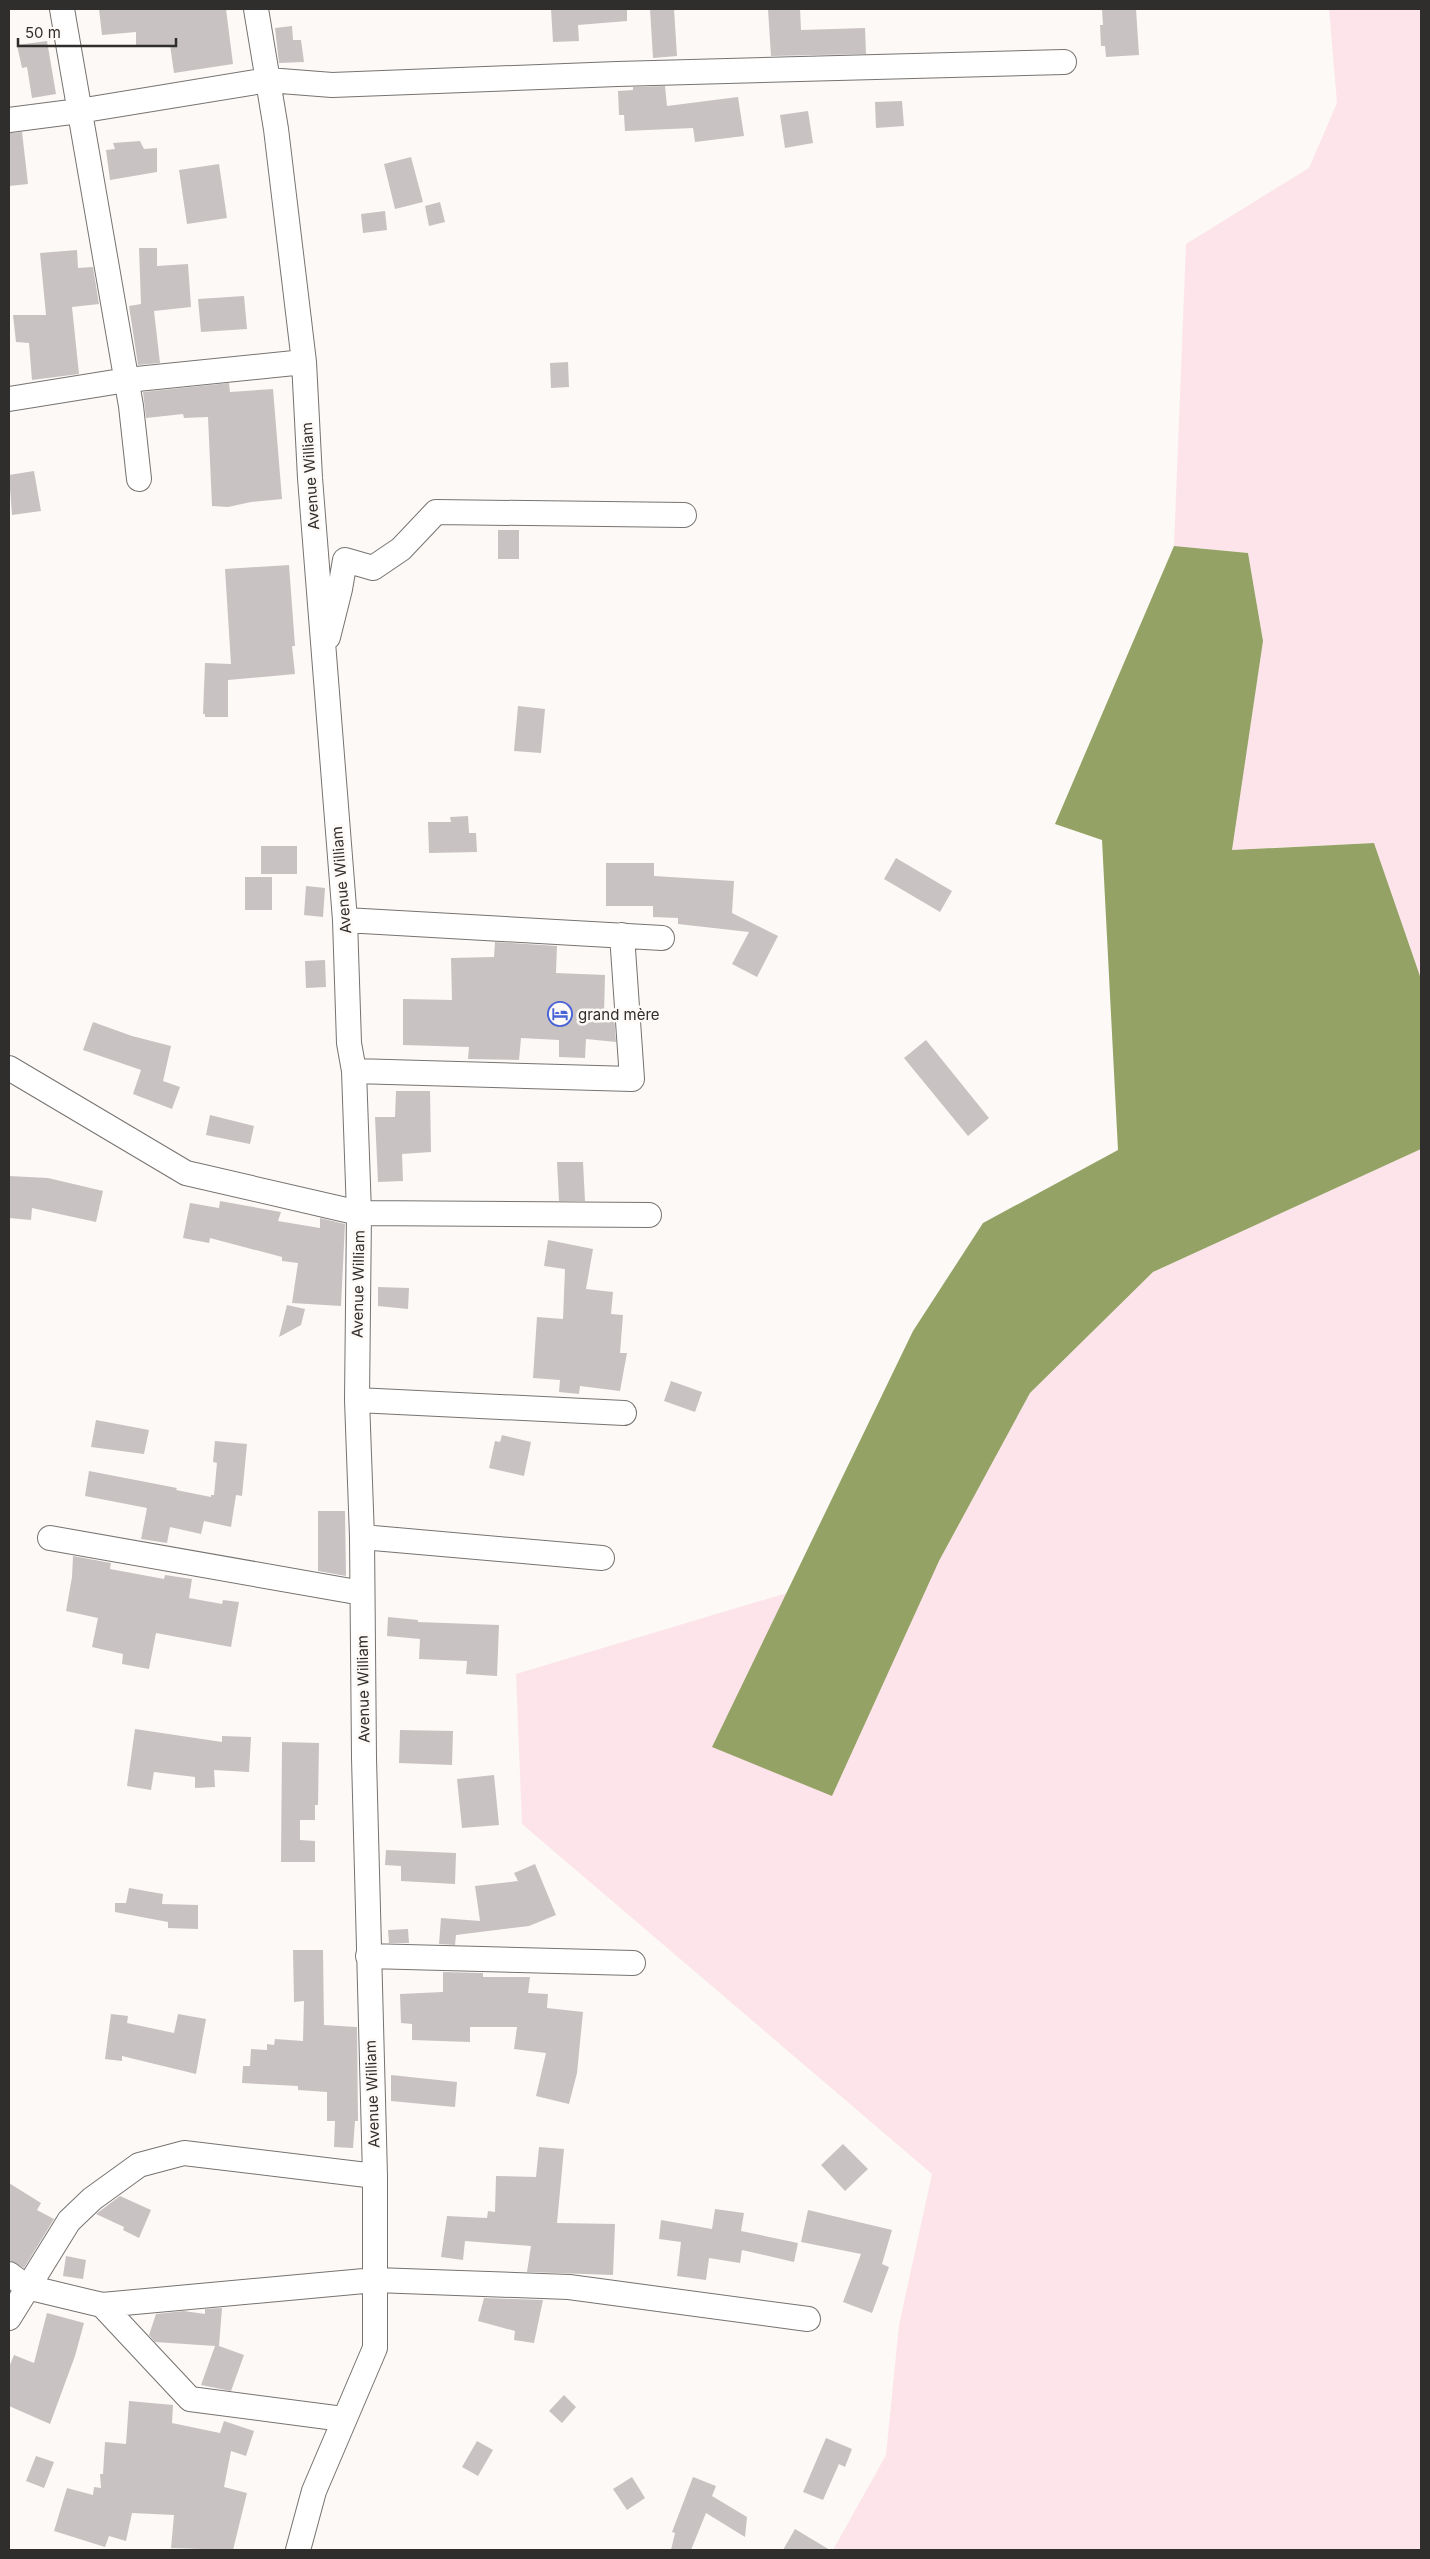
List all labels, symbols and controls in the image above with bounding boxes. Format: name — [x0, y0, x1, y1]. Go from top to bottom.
scale bar — [18, 15, 175, 47]
text: 50 m — [25, 23, 61, 42]
street label: Avenue William — [297, 422, 323, 530]
street label: Avenue William — [327, 825, 355, 935]
hotel icon: grand mère — [547, 1001, 573, 1027]
place label: grand mère — [578, 1005, 660, 1024]
street label: Avenue William — [348, 1230, 368, 1338]
street label: Avenue William — [353, 1635, 373, 1743]
street label: Avenue William — [361, 2040, 383, 2148]

